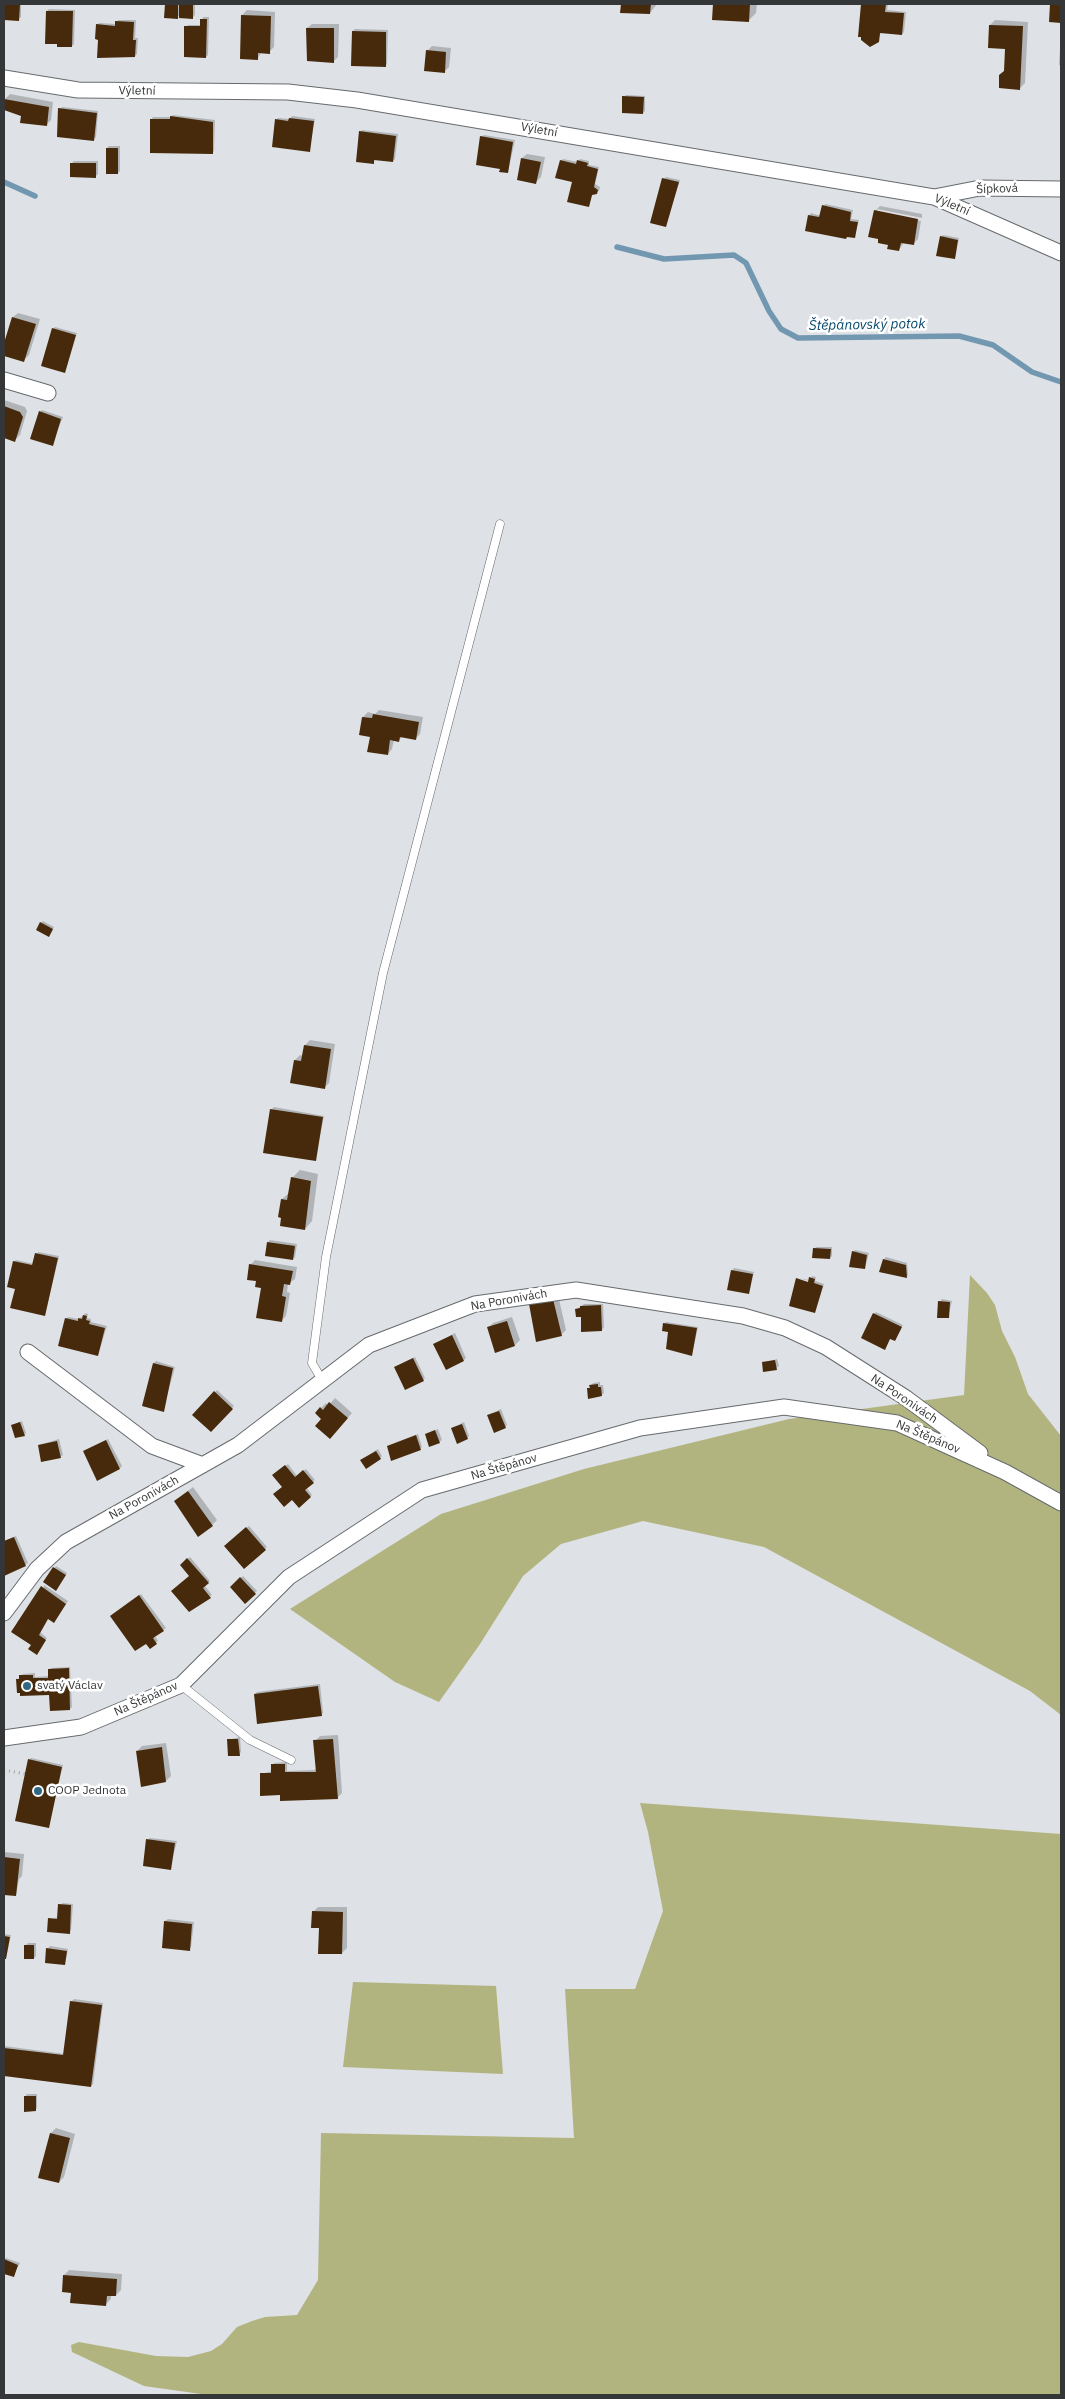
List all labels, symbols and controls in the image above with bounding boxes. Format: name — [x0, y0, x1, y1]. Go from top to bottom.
street label: Výletní — [118, 83, 156, 99]
street label: Výletní — [520, 120, 558, 140]
street label: Šípková — [976, 181, 1018, 197]
street label: Výletní — [932, 191, 972, 219]
water label: Štěpánovský potok — [808, 316, 926, 334]
street label: Na Poronivách — [470, 1286, 548, 1314]
street label: Na Poronivách — [868, 1371, 940, 1427]
street label: Na Štěpánov — [894, 1417, 962, 1457]
street label: Na Štěpánov — [469, 1451, 539, 1483]
street label: Na Poronivách — [107, 1473, 181, 1523]
place label: svatý Václav — [37, 1679, 103, 1693]
street label: Na Štěpánov — [112, 1679, 180, 1719]
marker: svatý Václav — [21, 1680, 33, 1692]
place label: COOP Jednota — [48, 1784, 126, 1798]
marker: COOP Jednota — [32, 1785, 44, 1797]

